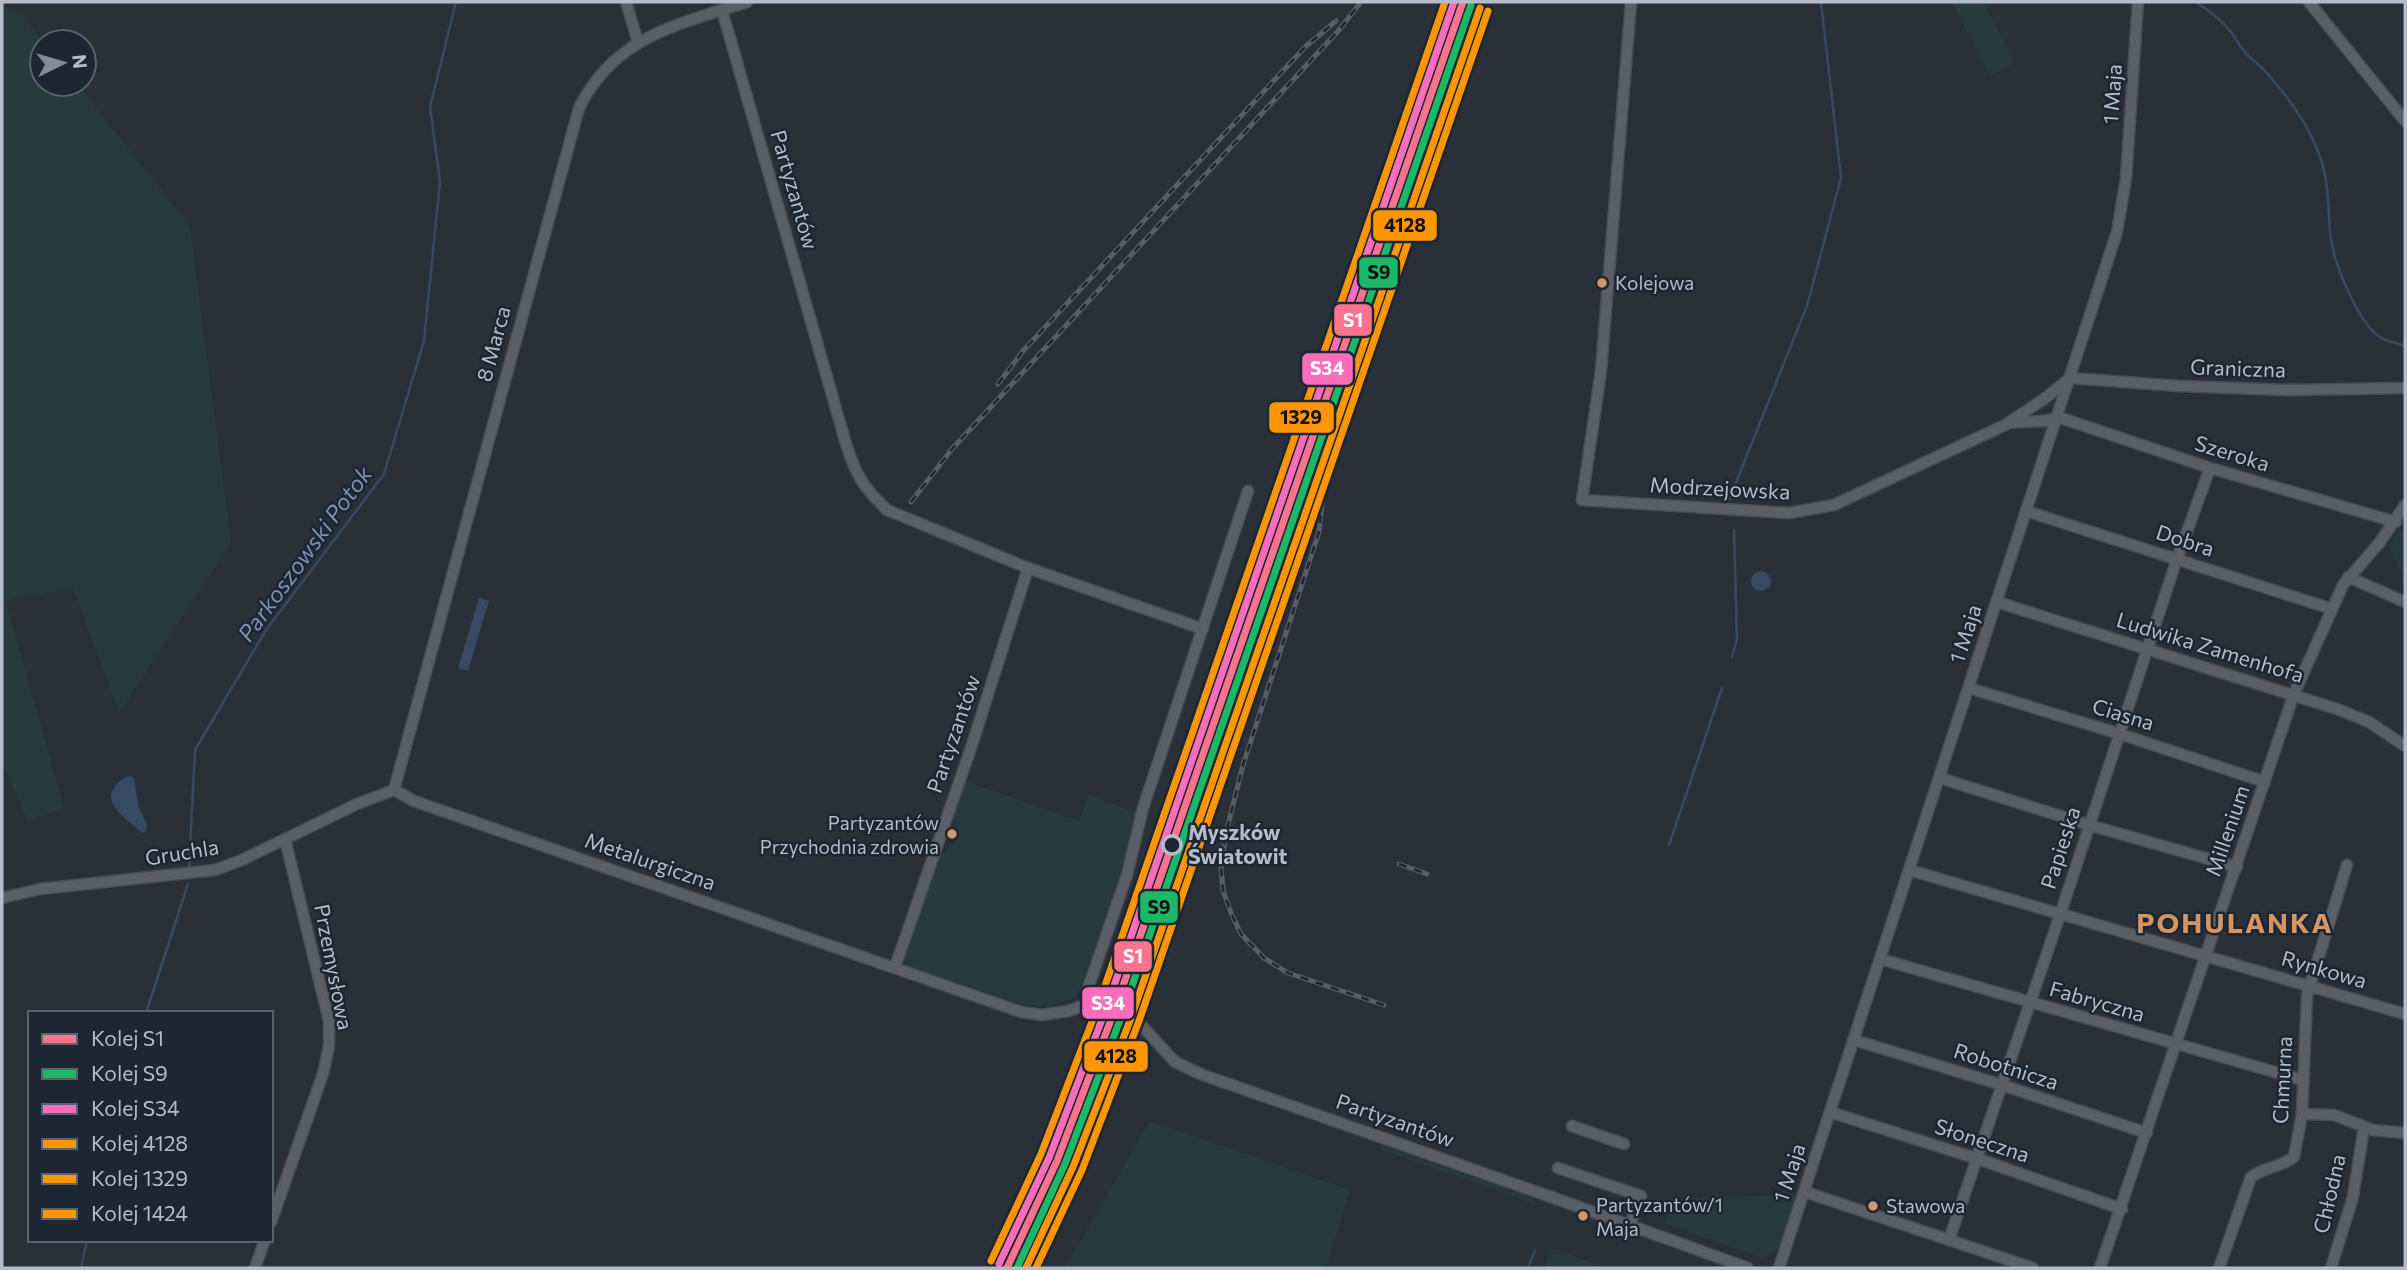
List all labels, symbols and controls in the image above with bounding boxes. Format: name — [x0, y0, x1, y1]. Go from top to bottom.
north arrow — [28, 28, 98, 98]
text: N — [68, 53, 93, 70]
street label: 1 Maja — [2097, 63, 2126, 125]
street label: Partyzantów — [766, 127, 824, 252]
line badge: 4128 — [1372, 209, 1438, 242]
text: 4128 — [1384, 213, 1426, 236]
line badge: S9 — [1358, 256, 1399, 289]
text: S9 — [1367, 260, 1391, 283]
place label: Kolejowa — [1615, 271, 1694, 294]
marker: Kolejowa — [1595, 276, 1609, 290]
street label: 8 Marca — [471, 303, 515, 384]
line badge: S1 — [1333, 303, 1373, 337]
text: S1 — [1343, 308, 1363, 331]
line badge: S34 — [1301, 352, 1354, 386]
street label: Graniczna — [2190, 353, 2286, 382]
text: S34 — [1310, 356, 1344, 379]
line badge: 1329 — [1268, 401, 1335, 434]
text: 1329 — [1280, 405, 1322, 428]
street label: Szeroka — [2192, 429, 2273, 476]
water label: Parkoszowski Potok — [231, 460, 378, 647]
street label: Modrzejowska — [1649, 471, 1791, 504]
street label: Dobra — [2153, 518, 2218, 561]
street label: 1 Maja — [1943, 601, 1986, 666]
street label: Ludwika Zamenhofa — [2114, 606, 2307, 687]
street label: Partyzantów — [921, 671, 984, 796]
street label: Ciasna — [2089, 692, 2157, 735]
street label: Millenium — [2199, 782, 2254, 879]
street label: Papieska — [2035, 803, 2085, 892]
place label: Partyzantów Przychodnia zdrowia — [760, 811, 939, 858]
place label: Myszków Światowit — [1188, 819, 1288, 868]
street label: Metalurgiczna — [582, 827, 719, 895]
marker: Partyzantów Przychodnia zdrowia — [945, 827, 959, 841]
street label: Gruchla — [143, 833, 220, 870]
marker: Myszków Światowit — [1162, 835, 1182, 855]
line badge: S9 — [1139, 890, 1179, 924]
text: S9 — [1147, 895, 1171, 918]
street label: Przemysłowa — [310, 902, 359, 1032]
district label: POHULANKA — [2136, 905, 2334, 939]
line badge: S1 — [1113, 940, 1153, 973]
text: S1 — [1123, 944, 1143, 967]
street label: Rynkowa — [2279, 944, 2370, 993]
street label: Fabryczna — [2047, 975, 2148, 1026]
line badge: S34 — [1081, 986, 1135, 1020]
text: S34 — [1091, 991, 1125, 1014]
legend — [28, 1011, 273, 1242]
text: Kolej S1 — [91, 1025, 164, 1050]
street label: Chmurna — [2267, 1035, 2296, 1124]
street label: Robotnicza — [1951, 1037, 2062, 1094]
line badge: 4128 — [1083, 1040, 1149, 1073]
text: 4128 — [1095, 1044, 1137, 1067]
text: Kolej S9 — [91, 1060, 168, 1085]
street label: Partyzantów — [1333, 1088, 1458, 1151]
text: Kolej S34 — [91, 1095, 180, 1120]
street label: Słoneczna — [1932, 1113, 2033, 1167]
text: Kolej 4128 — [91, 1130, 188, 1155]
street label: 1 Maja — [1767, 1140, 1810, 1205]
street label: Chłodna — [2307, 1152, 2350, 1236]
text: Kolej 1329 — [91, 1165, 188, 1190]
place label: Partyzantów/1 Maja — [1596, 1193, 1723, 1240]
place label: Stawowa — [1886, 1194, 1965, 1217]
marker: Stawowa — [1866, 1199, 1880, 1213]
text: Kolej 1424 — [91, 1200, 188, 1225]
marker: Partyzantów/1 Maja — [1576, 1209, 1590, 1223]

